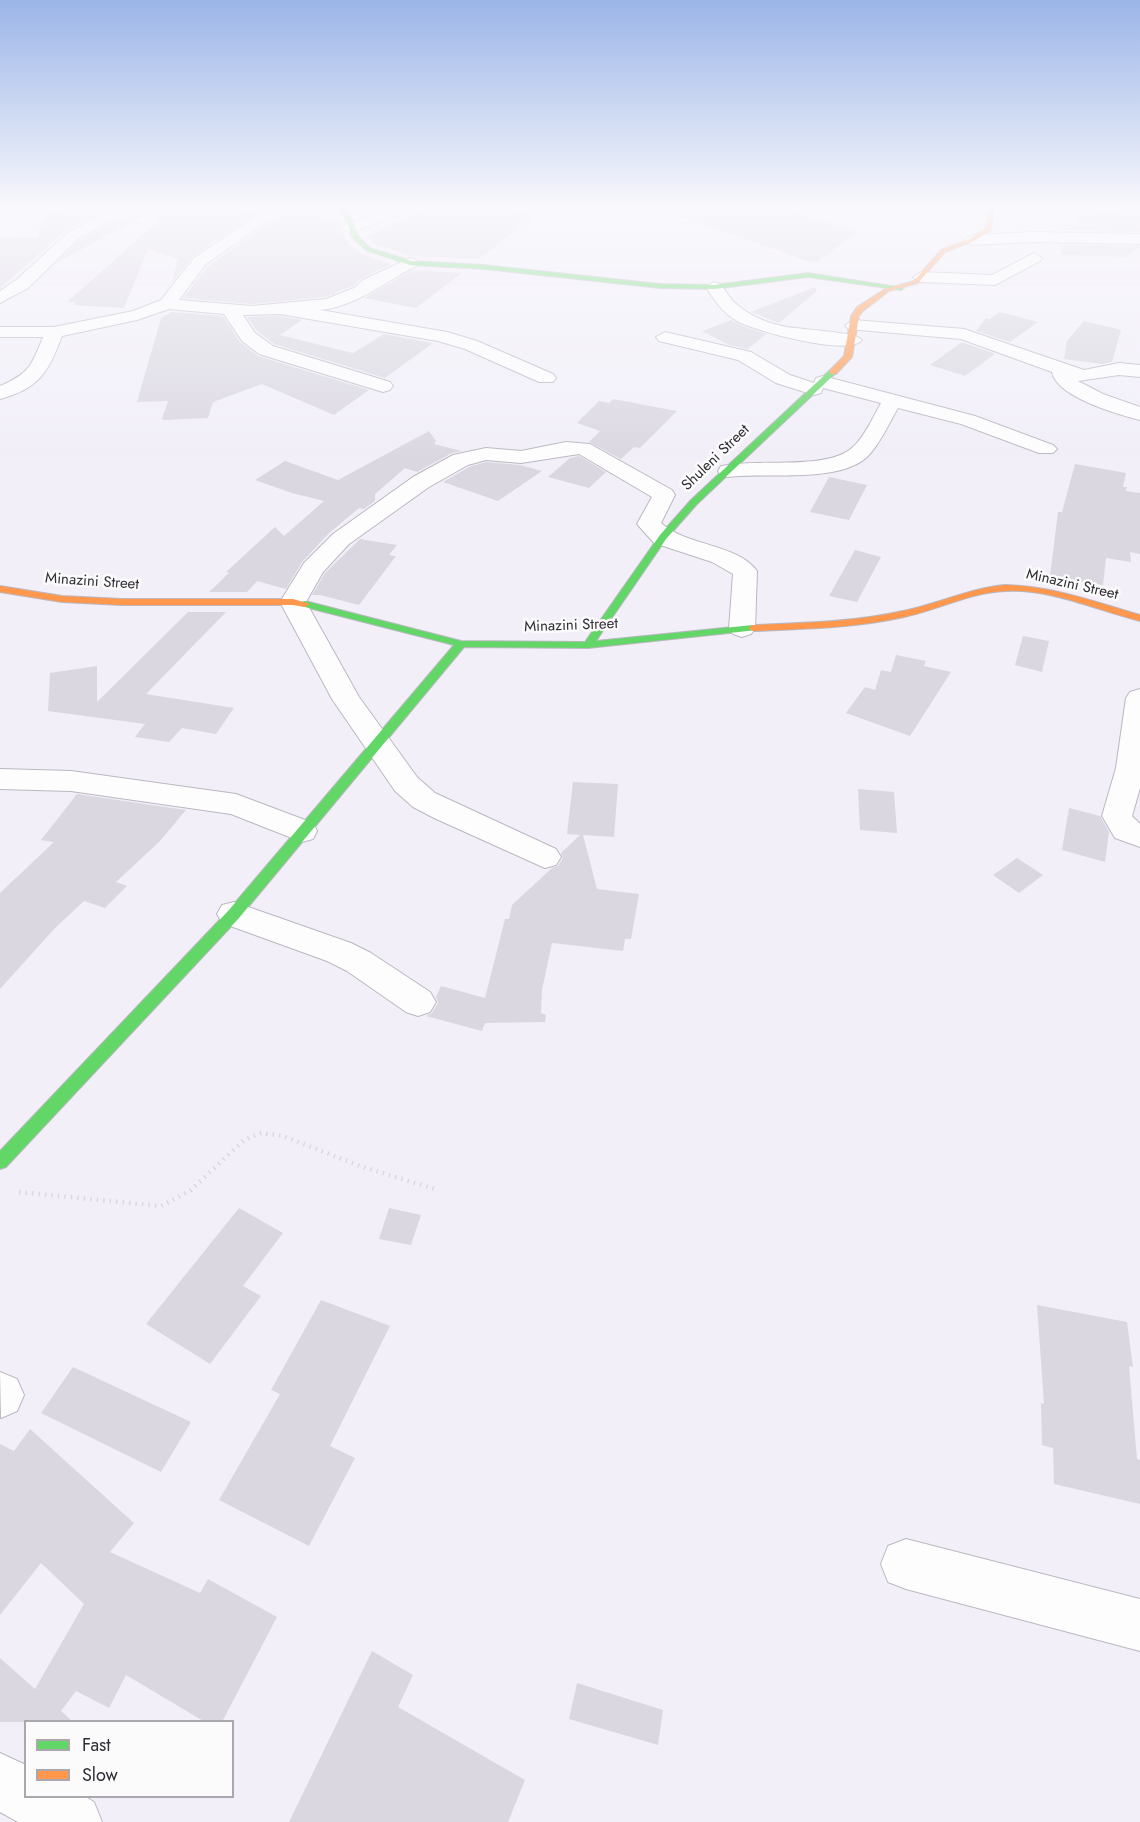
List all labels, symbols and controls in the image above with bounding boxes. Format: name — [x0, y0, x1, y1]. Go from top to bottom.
street label: Shuleni Street — [678, 421, 754, 495]
street label: Minazini Street — [1024, 566, 1120, 604]
street label: Minazini Street — [44, 570, 140, 594]
street label: Minazini Street — [524, 615, 618, 637]
legend — [24, 1720, 234, 1798]
text: Fast — [82, 1732, 111, 1758]
text: Slow — [82, 1762, 118, 1788]

